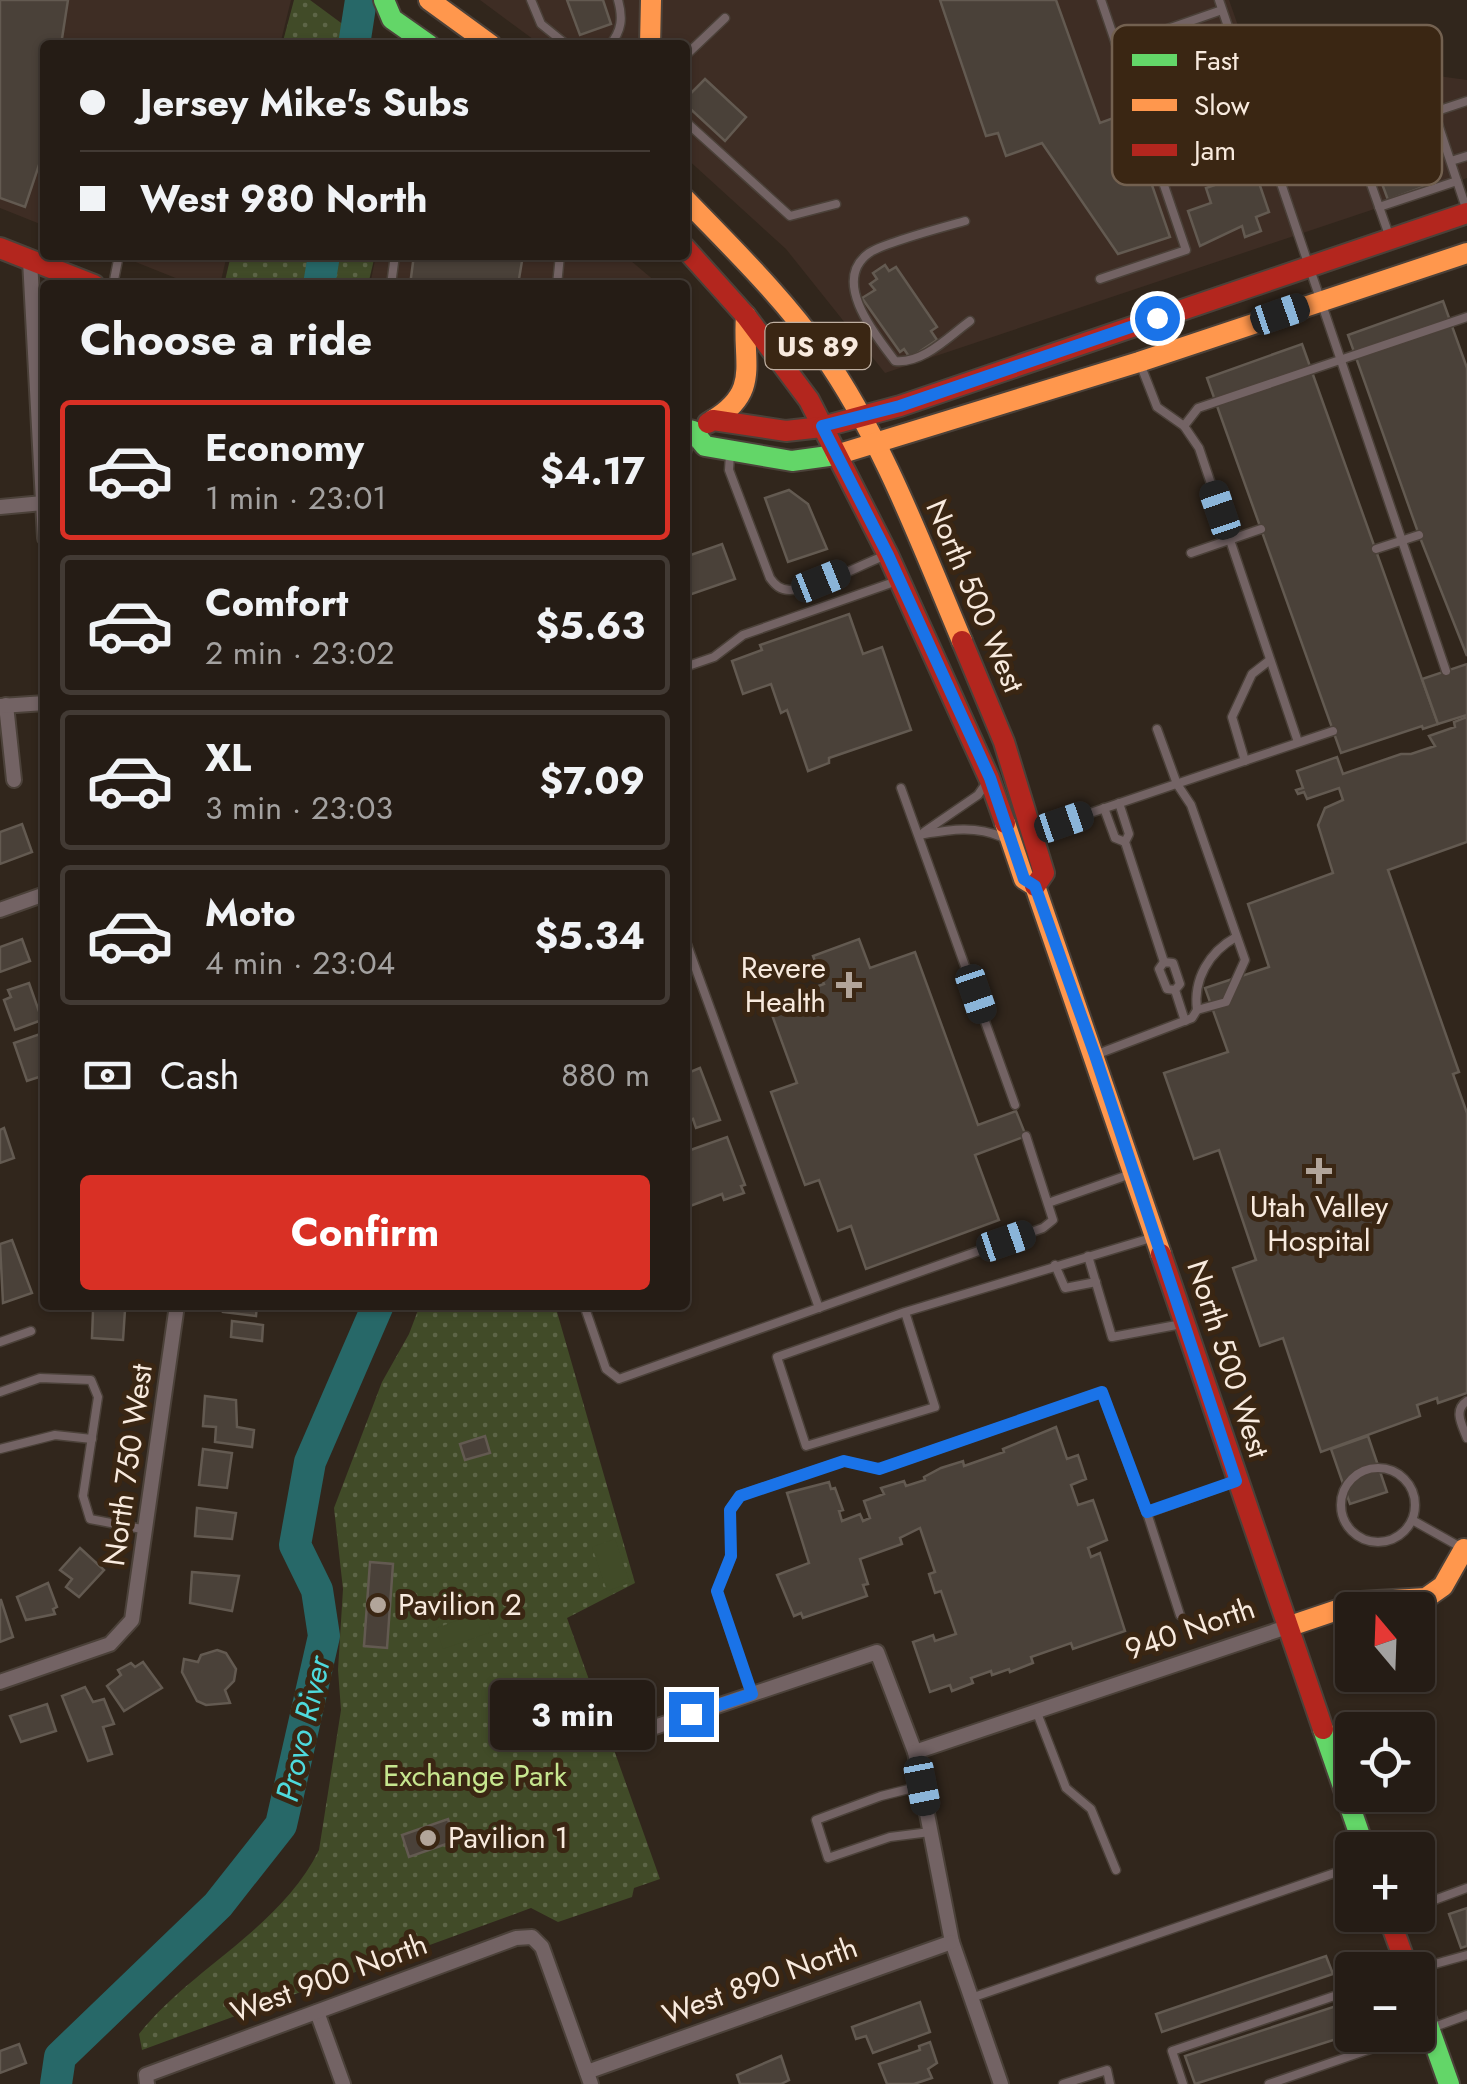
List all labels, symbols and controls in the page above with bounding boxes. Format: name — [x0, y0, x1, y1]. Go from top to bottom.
legend — [1112, 25, 1442, 185]
text: Fast — [1194, 40, 1239, 81]
text: Jersey Mike's Subs — [140, 75, 469, 130]
text: Slow — [1194, 85, 1250, 126]
text: Jam — [1190, 130, 1236, 171]
text: West 980 North — [140, 171, 428, 226]
car — [1247, 290, 1313, 338]
route start — [1135, 296, 1180, 341]
text: Choose a ride — [80, 307, 372, 372]
road number: US 89 — [766, 323, 870, 369]
text: Economy — [205, 420, 364, 475]
icon: car — [85, 425, 175, 515]
text: $4.17 — [540, 443, 645, 498]
text: 1 min · 23:01 — [205, 475, 387, 521]
car — [1196, 477, 1244, 543]
street label: North 500 West — [915, 493, 1036, 700]
car — [788, 556, 854, 606]
text: Comfort — [205, 575, 348, 630]
icon: car — [85, 580, 175, 670]
text: $5.63 — [536, 598, 645, 653]
text: 2 min · 23:02 — [205, 630, 394, 676]
text: XL — [205, 730, 251, 785]
icon: car — [85, 735, 175, 825]
text: $7.09 — [539, 753, 645, 808]
text: 3 min · 23:03 — [205, 785, 393, 831]
car — [1031, 798, 1097, 846]
text: Moto — [205, 885, 296, 940]
icon: car — [85, 890, 175, 980]
text: $5.34 — [534, 908, 645, 963]
text: 4 min · 23:04 — [205, 940, 395, 986]
place label: Revere Health — [741, 946, 826, 1023]
car — [952, 961, 1000, 1027]
marker: Revere Health — [836, 972, 862, 998]
icon: cash — [80, 1048, 135, 1103]
text: Cash — [160, 1048, 240, 1103]
text: 880 m — [561, 1052, 650, 1098]
marker: Utah Valley Hospital — [1306, 1158, 1332, 1184]
button: Confirm — [80, 1175, 650, 1290]
place label: Utah Valley Hospital — [1250, 1185, 1389, 1262]
car — [973, 1217, 1039, 1265]
street label: North 500 West — [1176, 1254, 1281, 1464]
street label: North 750 West — [92, 1360, 163, 1569]
place label: Pavilion 2 — [398, 1583, 522, 1626]
street label: 940 North — [1119, 1586, 1260, 1671]
north arrow — [1335, 1592, 1435, 1692]
map controls — [1335, 1592, 1435, 2052]
marker: Pavilion 2 — [367, 1594, 389, 1616]
water label: Provo River — [264, 1649, 343, 1806]
callout: 3 min — [491, 1679, 656, 1749]
text: 3 min — [531, 1692, 614, 1738]
route end — [669, 1692, 714, 1737]
button: locate — [1335, 1712, 1435, 1812]
park label: Exchange Park — [383, 1754, 568, 1797]
car — [902, 1754, 942, 1818]
place label: Pavilion 1 — [448, 1816, 568, 1859]
marker: Pavilion 1 — [417, 1827, 439, 1849]
button: + — [1335, 1832, 1435, 1932]
street label: West 900 North — [225, 1922, 433, 2033]
street label: West 890 North — [656, 1925, 863, 2036]
button: − — [1335, 1952, 1435, 2052]

